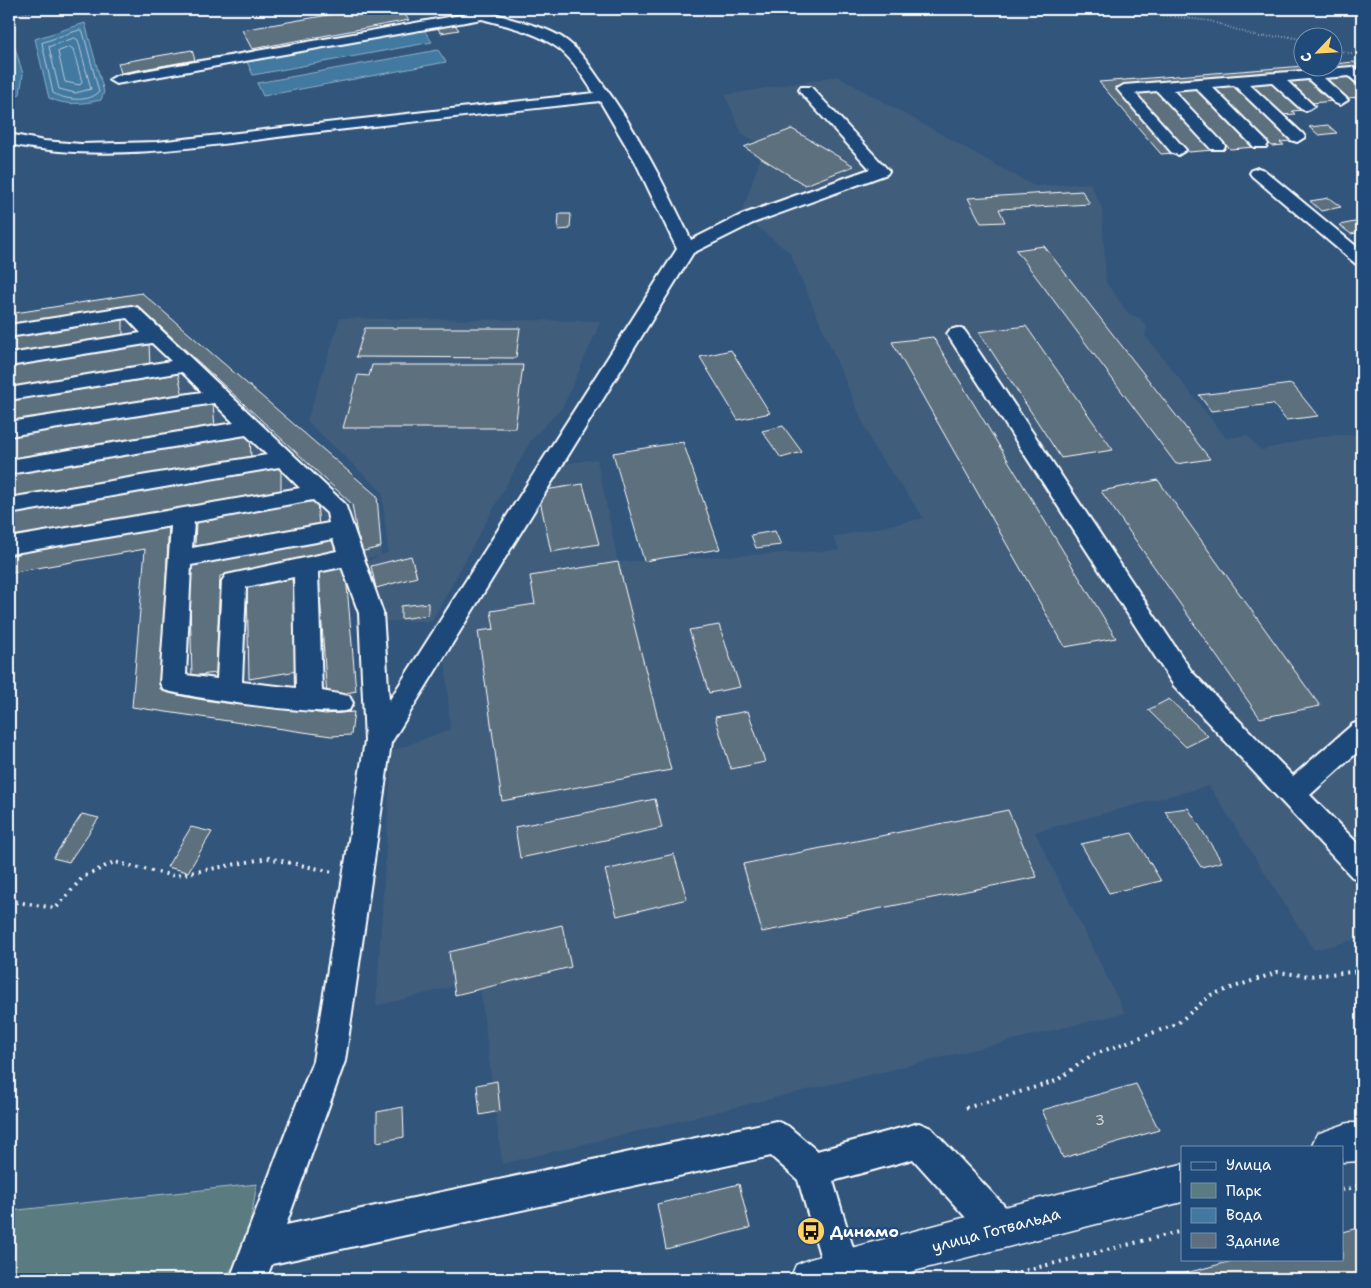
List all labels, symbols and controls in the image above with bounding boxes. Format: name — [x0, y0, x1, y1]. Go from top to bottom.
north arrow — [1294, 28, 1344, 78]
text: С — [1296, 50, 1316, 65]
house number: 3 — [1095, 1111, 1105, 1129]
legend — [1181, 1146, 1344, 1260]
text: Улица — [1226, 1155, 1272, 1175]
text: Парк — [1226, 1181, 1262, 1201]
street label: улица Готвальда — [929, 1203, 1063, 1257]
text: Вода — [1226, 1205, 1263, 1225]
bus stop icon: Динамо — [796, 1216, 826, 1246]
place label: Динамо — [830, 1221, 899, 1242]
text: Здание — [1226, 1231, 1280, 1251]

